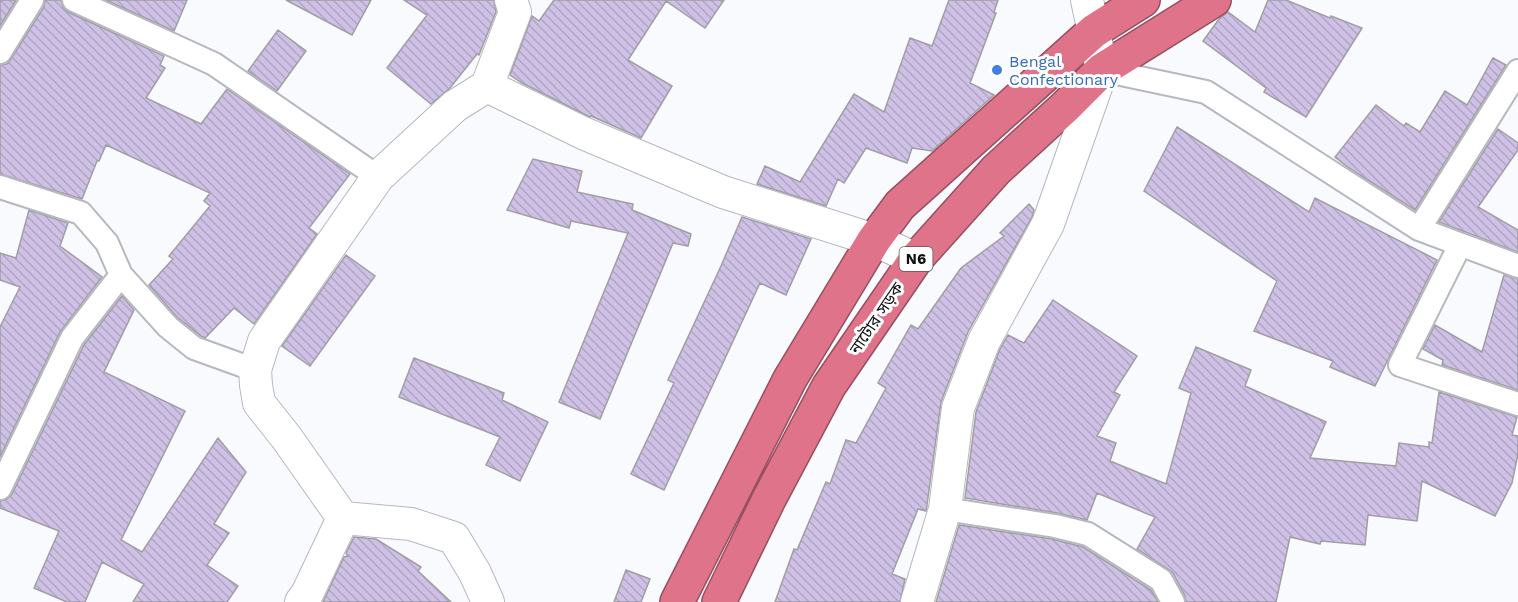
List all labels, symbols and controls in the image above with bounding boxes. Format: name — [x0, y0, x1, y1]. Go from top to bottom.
place label: Bengal Confectionary — [1009, 52, 1119, 89]
marker: Bengal Confectionary — [990, 63, 1004, 77]
road number: N6 — [900, 247, 932, 271]
street label: নাটোর সড়ক — [845, 278, 908, 358]

